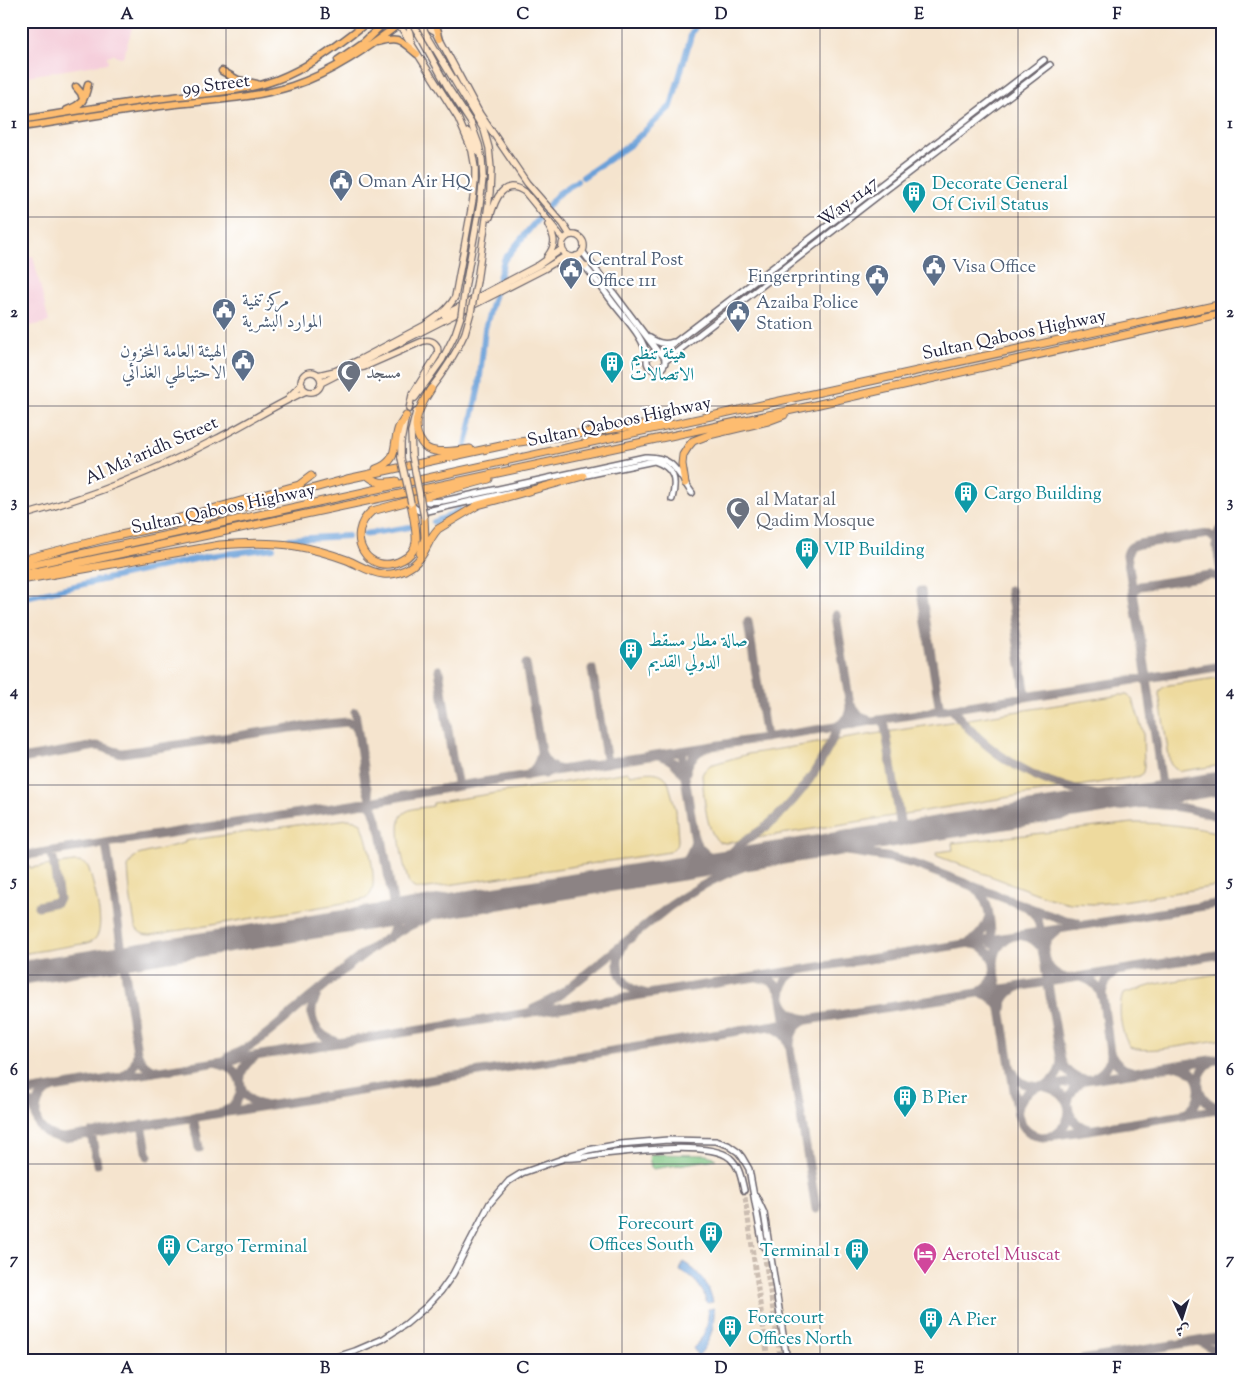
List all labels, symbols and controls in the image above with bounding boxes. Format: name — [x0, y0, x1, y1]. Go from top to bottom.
text: A — [121, 4, 134, 27]
text: B — [320, 4, 330, 27]
text: C — [517, 4, 530, 27]
text: D — [715, 4, 728, 27]
text: E — [914, 4, 924, 27]
text: F — [1113, 4, 1122, 27]
street label: 99 Street — [181, 69, 251, 103]
text: 1 — [11, 113, 17, 136]
text: 1 — [1227, 113, 1233, 136]
public building icon: Oman Air HQ — [328, 168, 354, 202]
place label: Oman Air HQ — [358, 170, 472, 196]
street label: Way 1147 — [814, 171, 885, 234]
place label: Decorate General Of Civil Status — [932, 172, 1068, 219]
building icon: Decorate General Of Civil Status — [901, 180, 927, 214]
place label: Central Post Office 111 — [588, 248, 683, 295]
public building icon: Visa Office — [921, 253, 947, 287]
place label: Visa Office — [952, 255, 1036, 281]
public building icon: Central Post Office 111 — [558, 256, 584, 290]
public building icon: Fingerprinting — [864, 263, 890, 297]
place label: Fingerprinting — [748, 265, 860, 291]
place label: مركز تنمية الموارد البشرية — [242, 289, 322, 336]
place label: Azaiba Police Station — [756, 291, 858, 338]
public building icon: مركز تنمية الموارد البشرية — [211, 297, 237, 331]
public building icon: Azaiba Police Station — [725, 299, 751, 333]
text: 2 — [10, 302, 18, 325]
text: 2 — [1226, 302, 1234, 325]
street label: Sultan Qaboos Highway — [920, 304, 1109, 368]
place label: الهيئة العامة المخزون الاحتياطي الغذائي — [120, 340, 226, 389]
place label: هيئة تنظيم الاتصالات — [630, 342, 694, 389]
public building icon: الهيئة العامة المخزون الاحتياطي الغذائي — [230, 348, 256, 382]
building icon: هيئة تنظيم الاتصالات — [599, 350, 625, 384]
mosque icon: مسجد — [336, 359, 362, 393]
place label: مسجد — [366, 361, 401, 387]
street label: Sultan Qaboos Highway — [525, 391, 714, 455]
street label: Al Ma'aridh Street — [81, 411, 222, 493]
street label: Sultan Qaboos Highway — [129, 478, 318, 542]
building icon: Cargo Building — [953, 480, 979, 514]
place label: Cargo Building — [984, 482, 1102, 508]
place label: al Matar al Qadim Mosque — [756, 488, 875, 535]
text: 3 — [11, 492, 18, 515]
text: 3 — [1227, 492, 1234, 515]
mosque icon: al Matar al Qadim Mosque — [725, 496, 751, 530]
building icon: VIP Building — [794, 536, 820, 570]
place label: VIP Building — [824, 538, 925, 564]
place label: صالة مطار مسقط الدولي القديم — [648, 629, 748, 677]
building icon: صالة مطار مسقط الدولي القديم — [618, 637, 644, 671]
text: 4 — [9, 681, 18, 704]
text: 4 — [1225, 681, 1234, 704]
text: 5 — [9, 871, 17, 894]
text: 5 — [1225, 871, 1233, 894]
text: 6 — [10, 1060, 18, 1083]
text: 6 — [1226, 1060, 1234, 1083]
building icon: B Pier — [892, 1084, 918, 1118]
place label: B Pier — [922, 1086, 967, 1112]
place label: Forecourt Offices South — [589, 1212, 694, 1259]
building icon: Forecourt Offices South — [698, 1220, 724, 1254]
building icon: Cargo Terminal — [156, 1233, 182, 1267]
place label: Cargo Terminal — [186, 1235, 308, 1261]
building icon: Terminal 1 — [844, 1237, 870, 1271]
place label: Terminal 1 — [760, 1239, 840, 1265]
hotel icon: Aerotel Muscat — [912, 1241, 938, 1275]
place label: Aerotel Muscat — [942, 1243, 1060, 1269]
text: 7 — [10, 1249, 19, 1272]
text: 7 — [1226, 1249, 1235, 1272]
north arrow — [1156, 1294, 1206, 1344]
place label: Forecourt Offices North — [748, 1306, 853, 1353]
building icon: A Pier — [918, 1306, 944, 1340]
place label: A Pier — [948, 1308, 997, 1334]
building icon: Forecourt Offices North — [717, 1314, 743, 1348]
text: ش — [1175, 1319, 1190, 1339]
text: A — [121, 1358, 134, 1381]
text: B — [320, 1358, 330, 1381]
text: C — [517, 1358, 530, 1381]
text: D — [715, 1358, 728, 1381]
text: E — [914, 1358, 924, 1381]
text: F — [1113, 1358, 1122, 1381]

